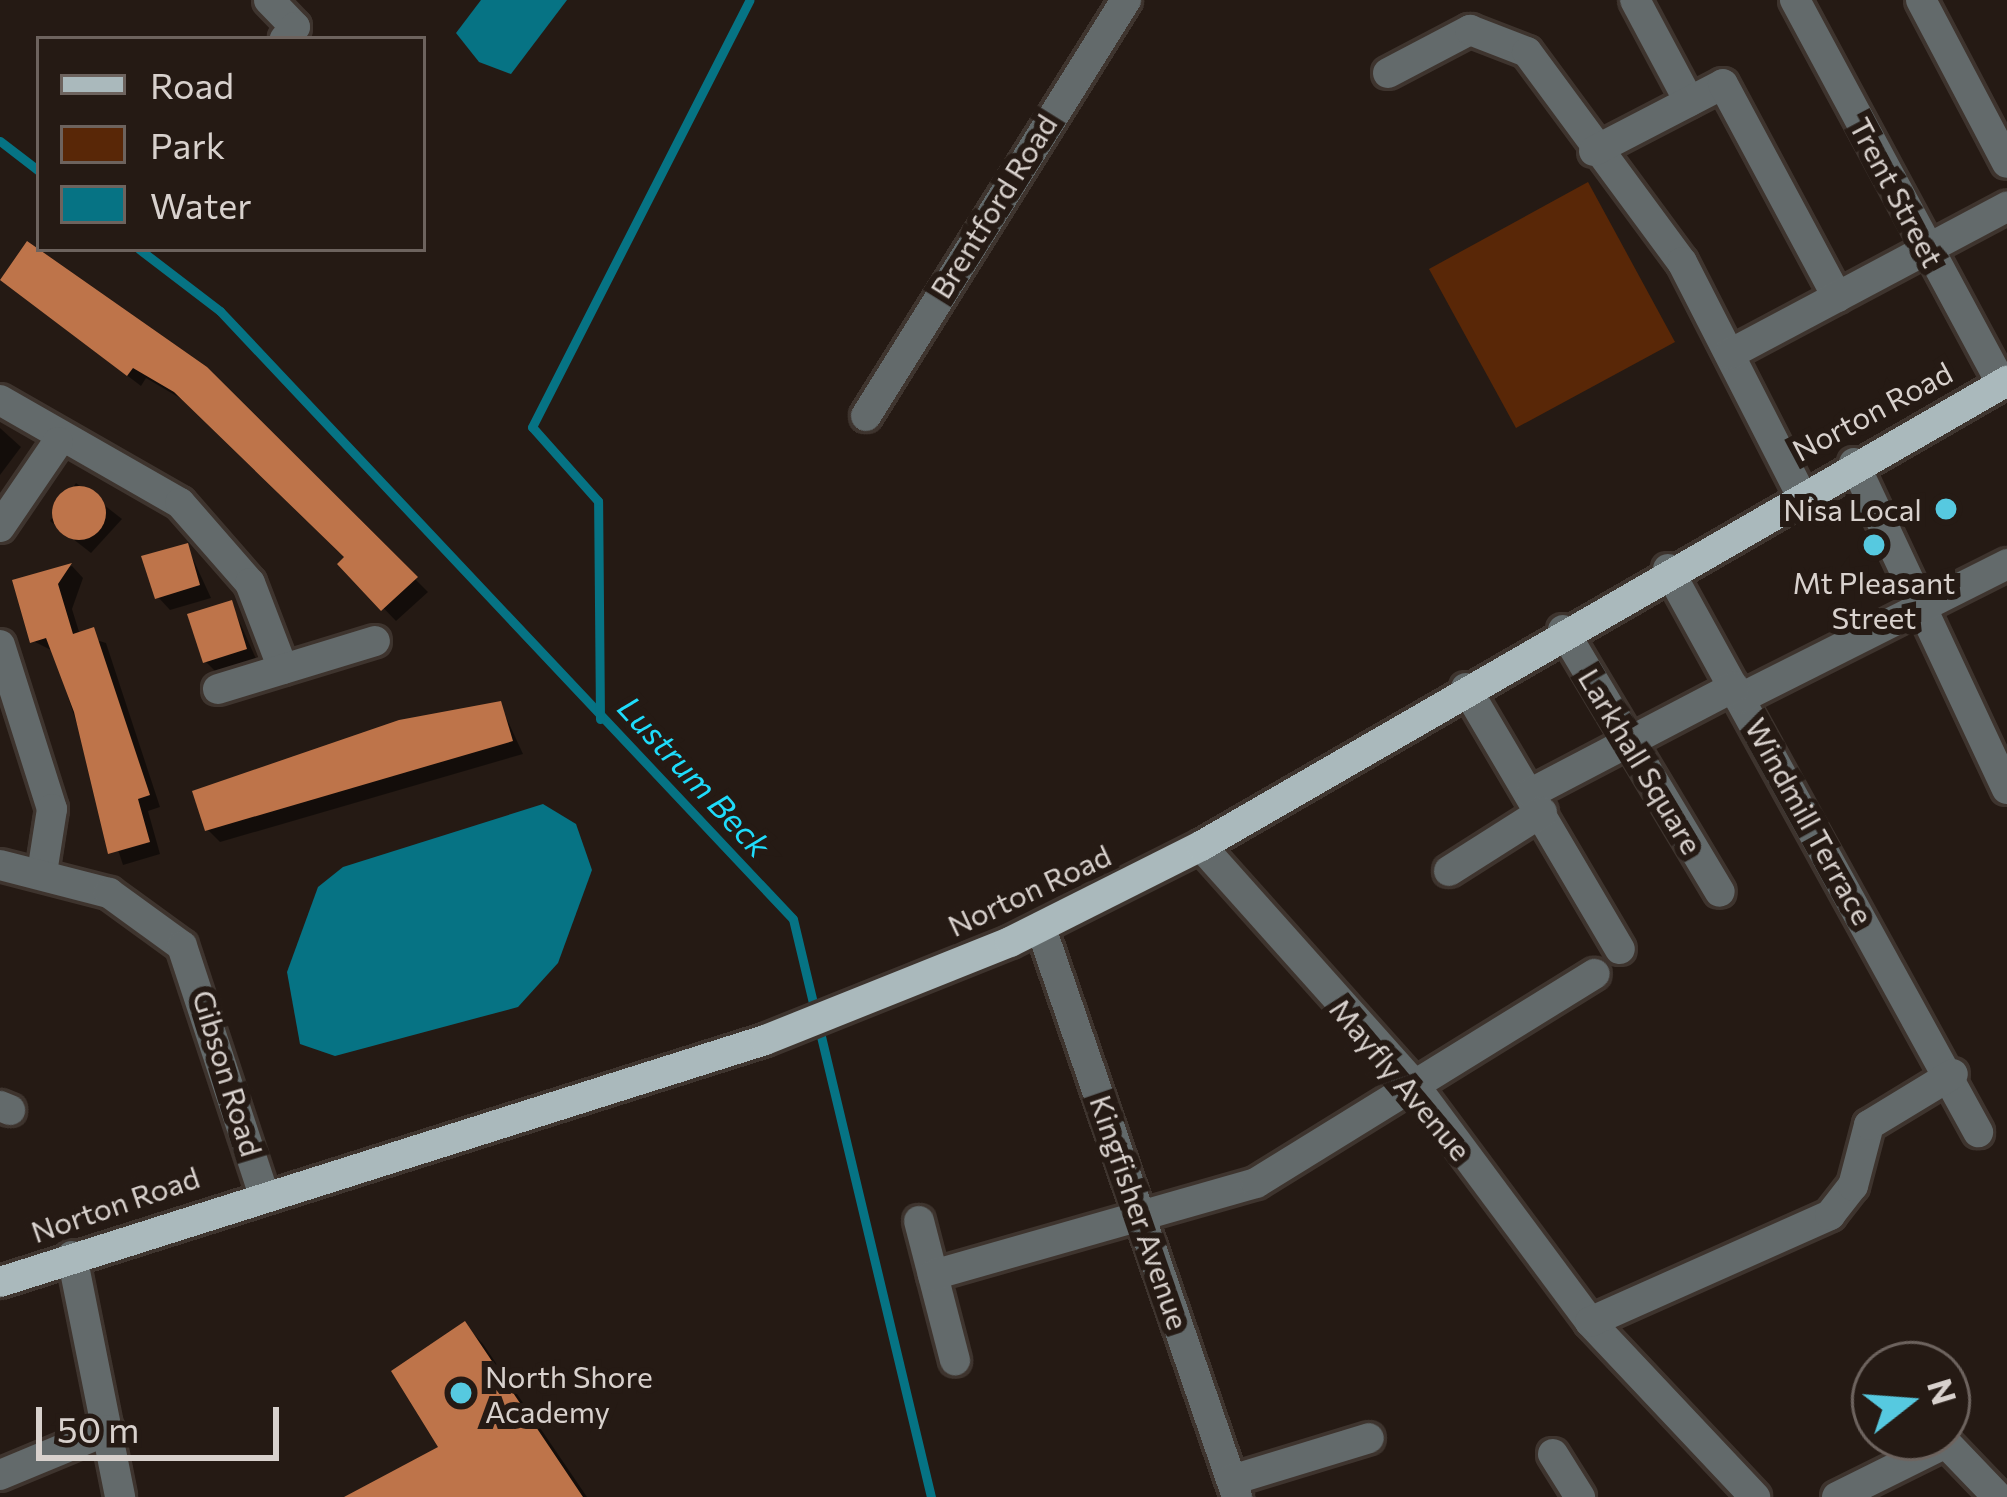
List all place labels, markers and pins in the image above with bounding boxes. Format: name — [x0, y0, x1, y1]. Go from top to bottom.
place label: Nisa Local — [1783, 491, 1922, 527]
marker: Nisa Local — [1933, 496, 1959, 522]
marker: Mt Pleasant Street — [1861, 532, 1887, 558]
place label: Mt Pleasant Street — [1793, 564, 1955, 634]
place label: North Shore Academy — [485, 1358, 653, 1428]
marker: North Shore Academy — [448, 1380, 474, 1406]

